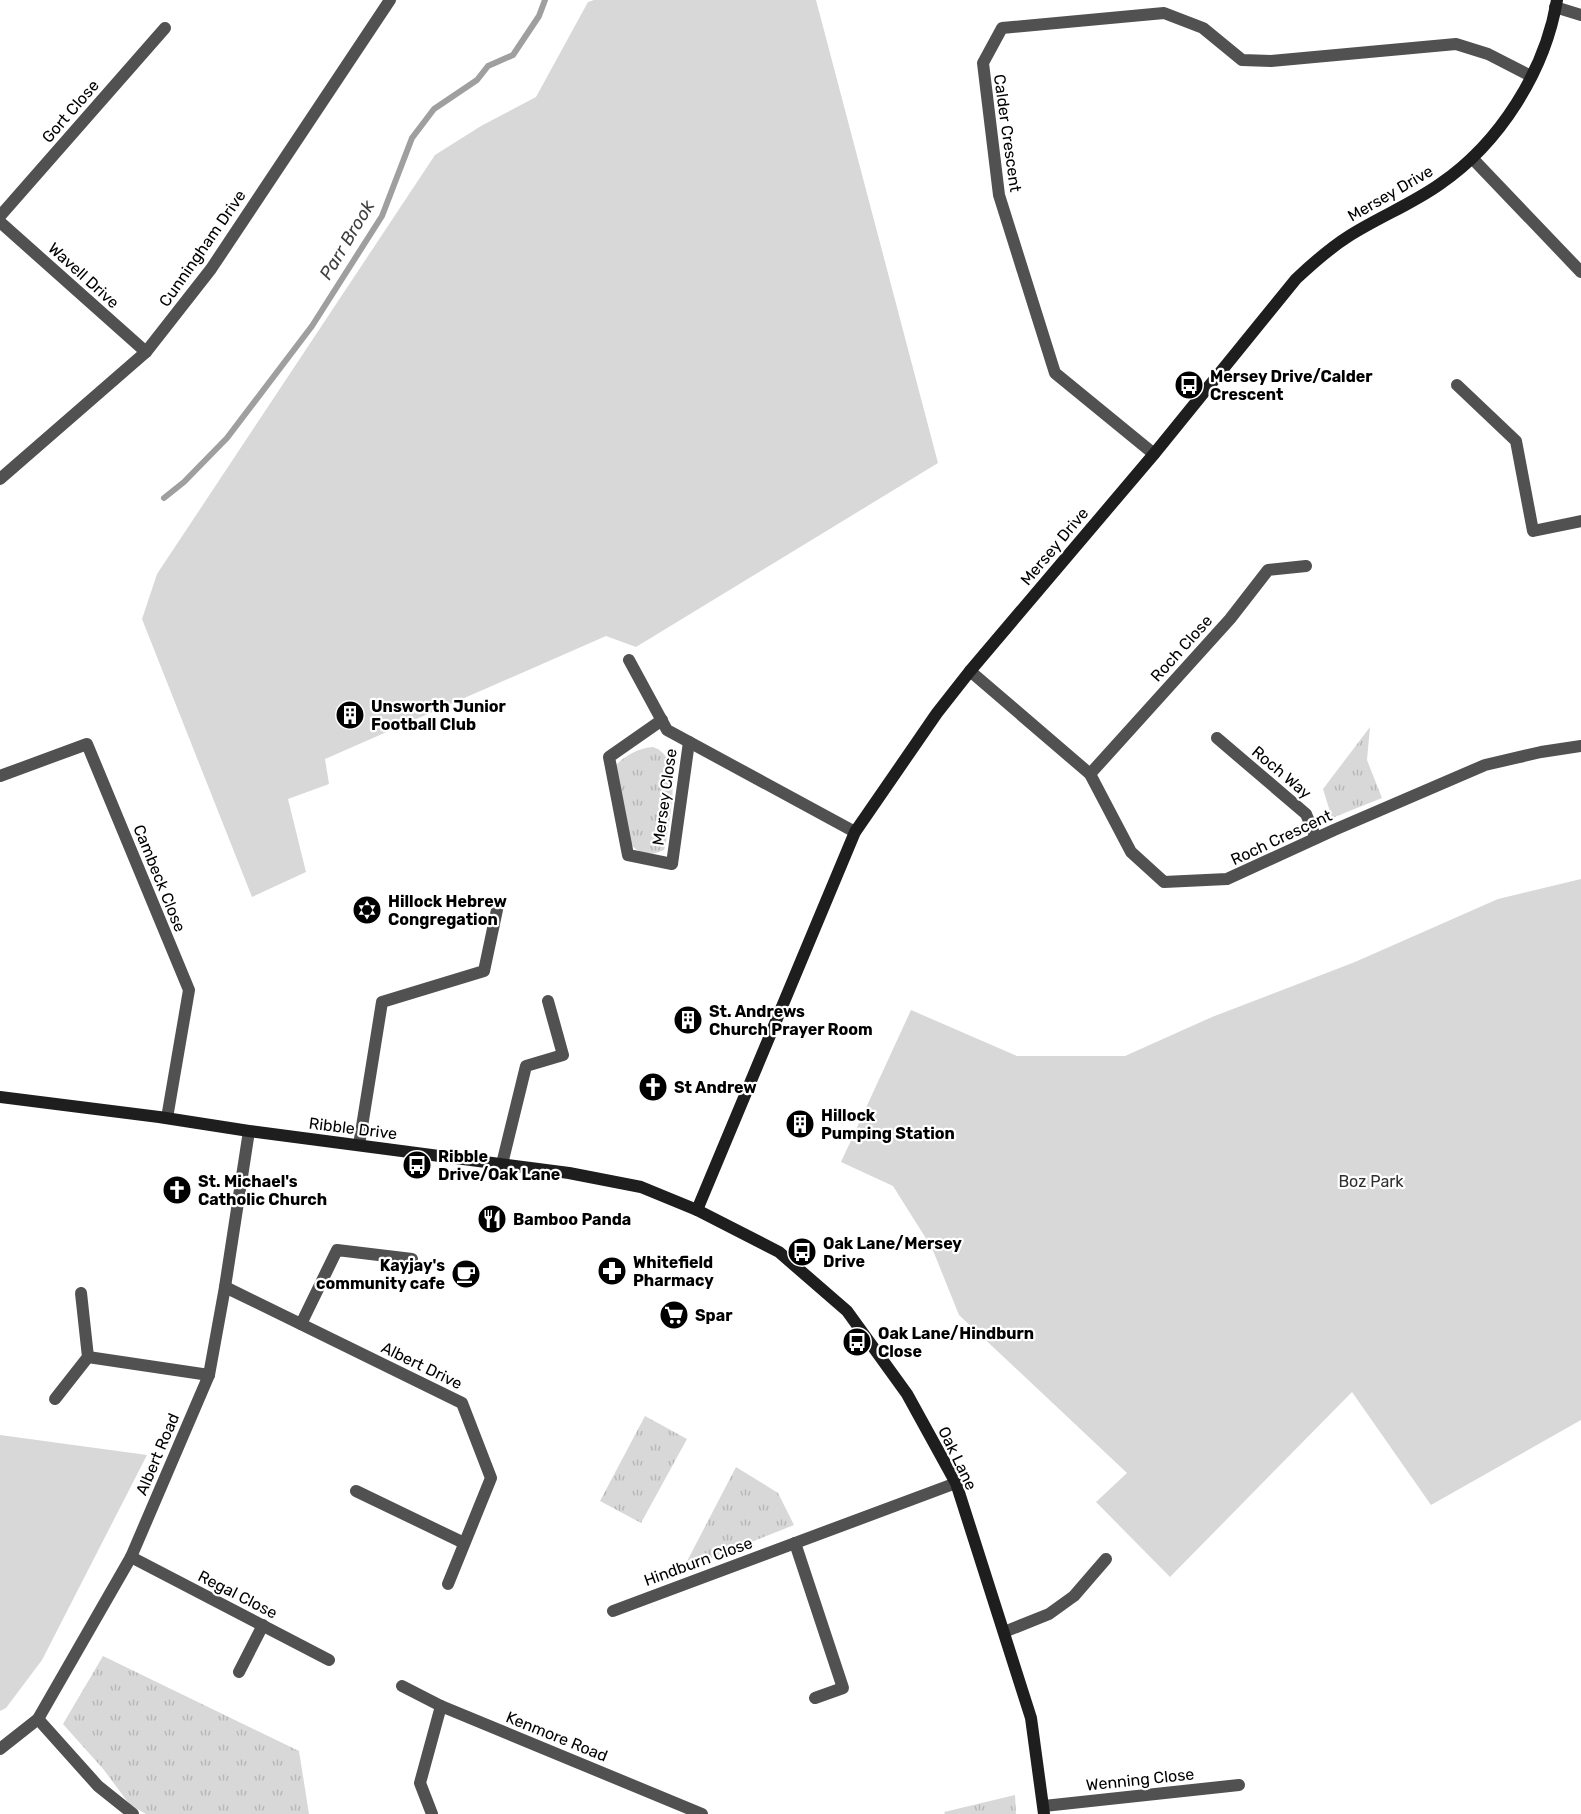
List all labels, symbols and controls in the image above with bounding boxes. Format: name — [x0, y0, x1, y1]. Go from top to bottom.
street label: Calder Crescent — [990, 73, 1025, 193]
street label: Gort Close — [38, 76, 103, 147]
street label: Mersey Drive — [1344, 161, 1436, 226]
street label: Cunningham Drive — [155, 186, 250, 310]
water label: Parr Brook — [315, 196, 380, 284]
street label: Wavell Drive — [44, 239, 123, 312]
place label: Mersey Drive/Calder Crescent — [1210, 367, 1373, 404]
bus stop icon: Mersey Drive/Calder Crescent — [1173, 369, 1205, 401]
street label: Mersey Drive — [1016, 504, 1092, 589]
street label: Roch Close — [1147, 611, 1216, 686]
place label: Unsworth Junior Football Club — [371, 697, 507, 734]
building icon: Unsworth Junior Football Club — [334, 699, 366, 731]
street label: Roch Way — [1248, 742, 1315, 803]
street label: Mersey Close — [648, 747, 681, 847]
street label: Roch Crescent — [1228, 806, 1335, 869]
street label: Cambeck Close — [129, 822, 190, 935]
place label: Hillock Hebrew Congregation — [388, 892, 508, 929]
synagogue icon: Hillock Hebrew Congregation — [351, 894, 383, 926]
place label: St. Andrews Church Prayer Room — [709, 1002, 873, 1039]
building icon: St. Andrews Church Prayer Room — [672, 1004, 704, 1036]
church icon: St Andrew — [637, 1071, 669, 1103]
place label: St Andrew — [674, 1078, 757, 1097]
place label: Hillock Pumping Station — [821, 1106, 955, 1143]
building icon: Hillock Pumping Station — [784, 1108, 816, 1140]
street label: Ribble Drive — [308, 1114, 398, 1143]
place label: Ribble Drive/Oak Lane — [438, 1147, 560, 1184]
bus stop icon: Ribble Drive/Oak Lane — [401, 1149, 433, 1181]
place label: St. Michael's Catholic Church — [198, 1172, 327, 1209]
park label: Boz Park — [1338, 1172, 1404, 1191]
church icon: St. Michael's Catholic Church — [161, 1174, 193, 1206]
restaurant icon: Bamboo Panda — [476, 1203, 508, 1235]
place label: Bamboo Panda — [513, 1210, 631, 1229]
place label: Oak Lane/Mersey Drive — [823, 1234, 962, 1271]
bus stop icon: Oak Lane/Mersey Drive — [786, 1236, 818, 1268]
place label: Whitefield Pharmacy — [633, 1253, 714, 1290]
pharmacy icon: Whitefield Pharmacy — [596, 1255, 628, 1287]
place label: Kayjay's community cafe — [316, 1256, 445, 1293]
cafe icon: Kayjay's community cafe — [450, 1258, 482, 1290]
supermarket icon: Spar — [658, 1299, 690, 1331]
place label: Spar — [695, 1306, 733, 1325]
place label: Oak Lane/Hindburn Close — [878, 1324, 1034, 1361]
bus stop icon: Oak Lane/Hindburn Close — [841, 1326, 873, 1358]
street label: Albert Drive — [378, 1338, 465, 1393]
street label: Albert Road — [132, 1410, 183, 1498]
street label: Oak Lane — [934, 1423, 981, 1493]
street label: Hindburn Close — [641, 1533, 755, 1590]
street label: Regal Close — [195, 1566, 281, 1623]
street label: Kenmore Road — [503, 1707, 610, 1765]
street label: Wenning Close — [1085, 1764, 1195, 1795]

